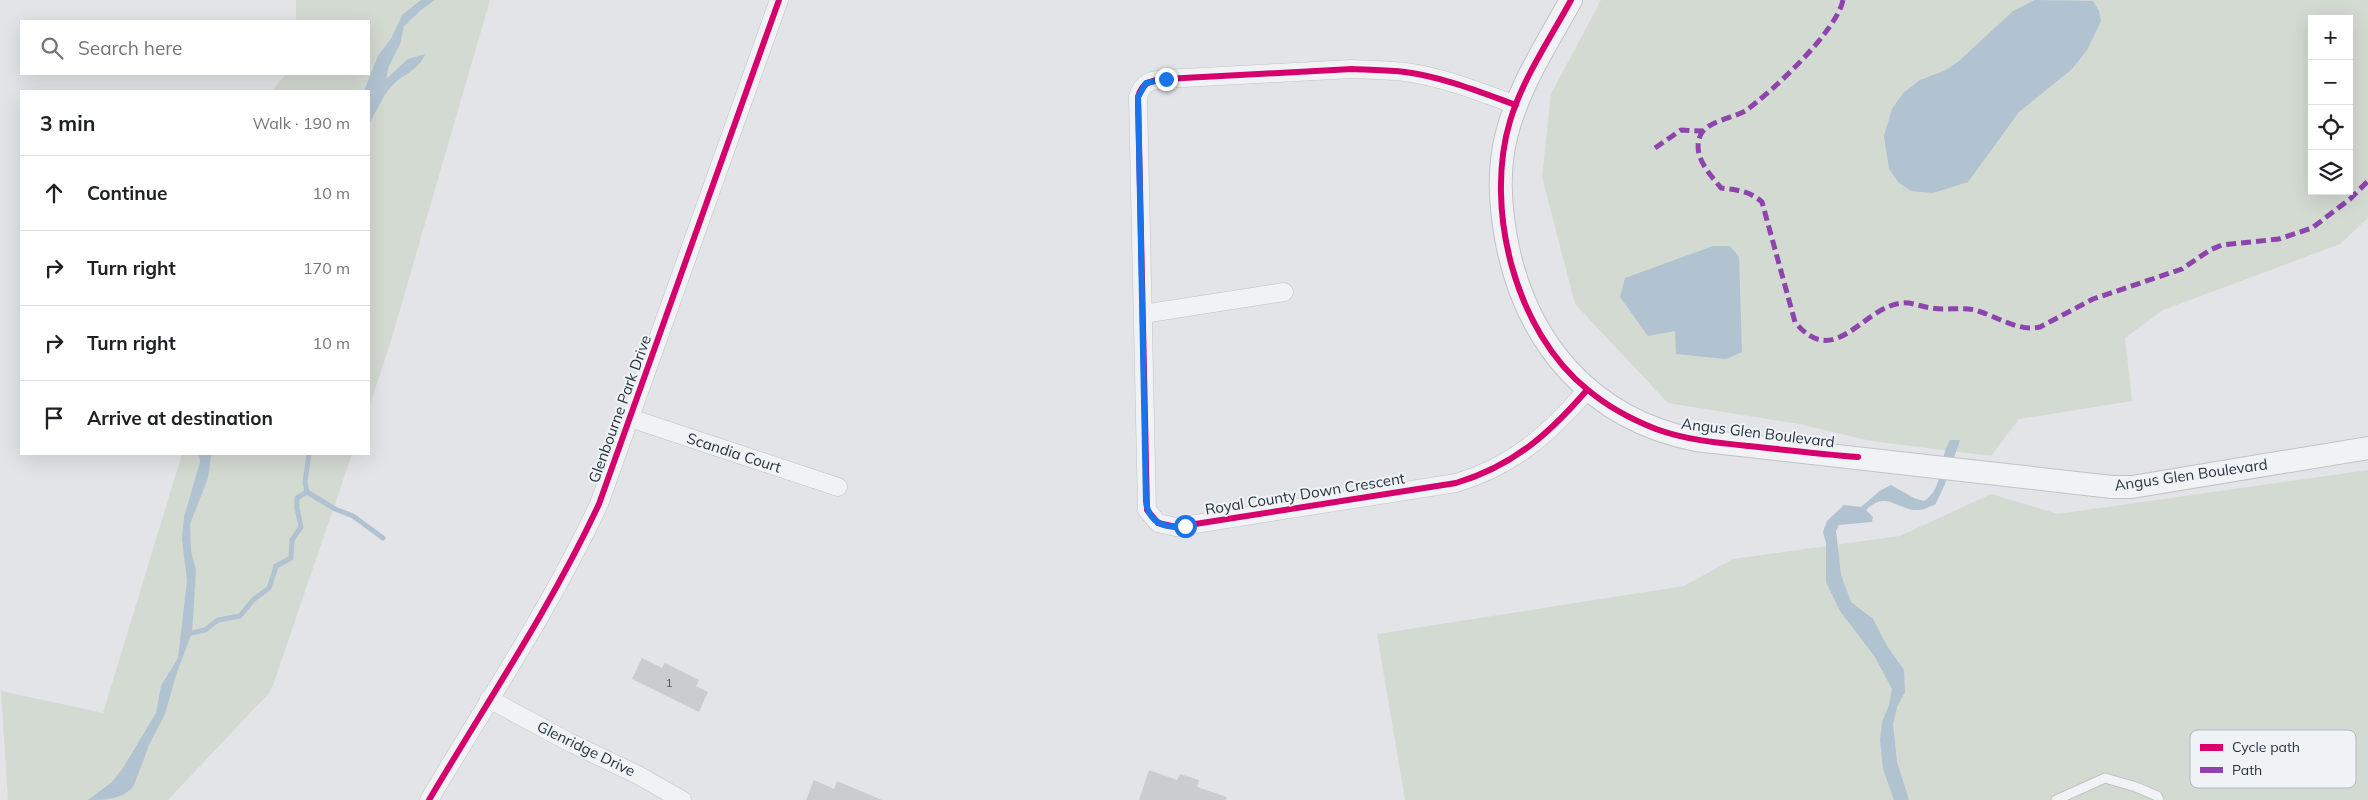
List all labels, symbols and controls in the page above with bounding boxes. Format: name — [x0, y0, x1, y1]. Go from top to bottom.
map controls — [2308, 15, 2353, 195]
button: + — [2308, 15, 2353, 60]
search box — [20, 20, 370, 75]
icon: search — [38, 34, 66, 62]
text: Search here — [78, 36, 182, 60]
button: − — [2308, 60, 2353, 105]
route end — [1155, 68, 1178, 91]
button: locate — [2308, 105, 2353, 150]
text: 3 min — [40, 110, 95, 136]
text: Walk · 190 m — [252, 113, 350, 133]
button: layers — [2308, 150, 2353, 195]
icon: ahead — [40, 179, 68, 207]
text: Continue — [87, 181, 167, 205]
text: 10 m — [313, 183, 350, 203]
icon: right — [40, 254, 68, 282]
text: Turn right — [87, 256, 176, 280]
text: 170 m — [303, 258, 350, 278]
icon: right — [40, 329, 68, 357]
text: Turn right — [87, 331, 176, 355]
street label: Glenbourne Park Drive — [584, 332, 655, 485]
text: 10 m — [313, 333, 350, 353]
icon: arrive — [40, 404, 68, 432]
text: Arrive at destination — [87, 406, 273, 430]
street label: Angus Glen Boulevard — [1680, 414, 1836, 451]
street label: Scandia Court — [685, 428, 784, 477]
street label: Angus Glen Boulevard — [2113, 454, 2269, 495]
street label: Royal County Down Crescent — [1204, 468, 1406, 519]
route start — [1174, 515, 1197, 538]
house number: 1 — [665, 675, 673, 690]
street label: Glenridge Drive — [534, 717, 638, 781]
legend — [2190, 730, 2356, 788]
text: Cycle path — [2232, 738, 2300, 756]
text: Path — [2232, 761, 2262, 779]

